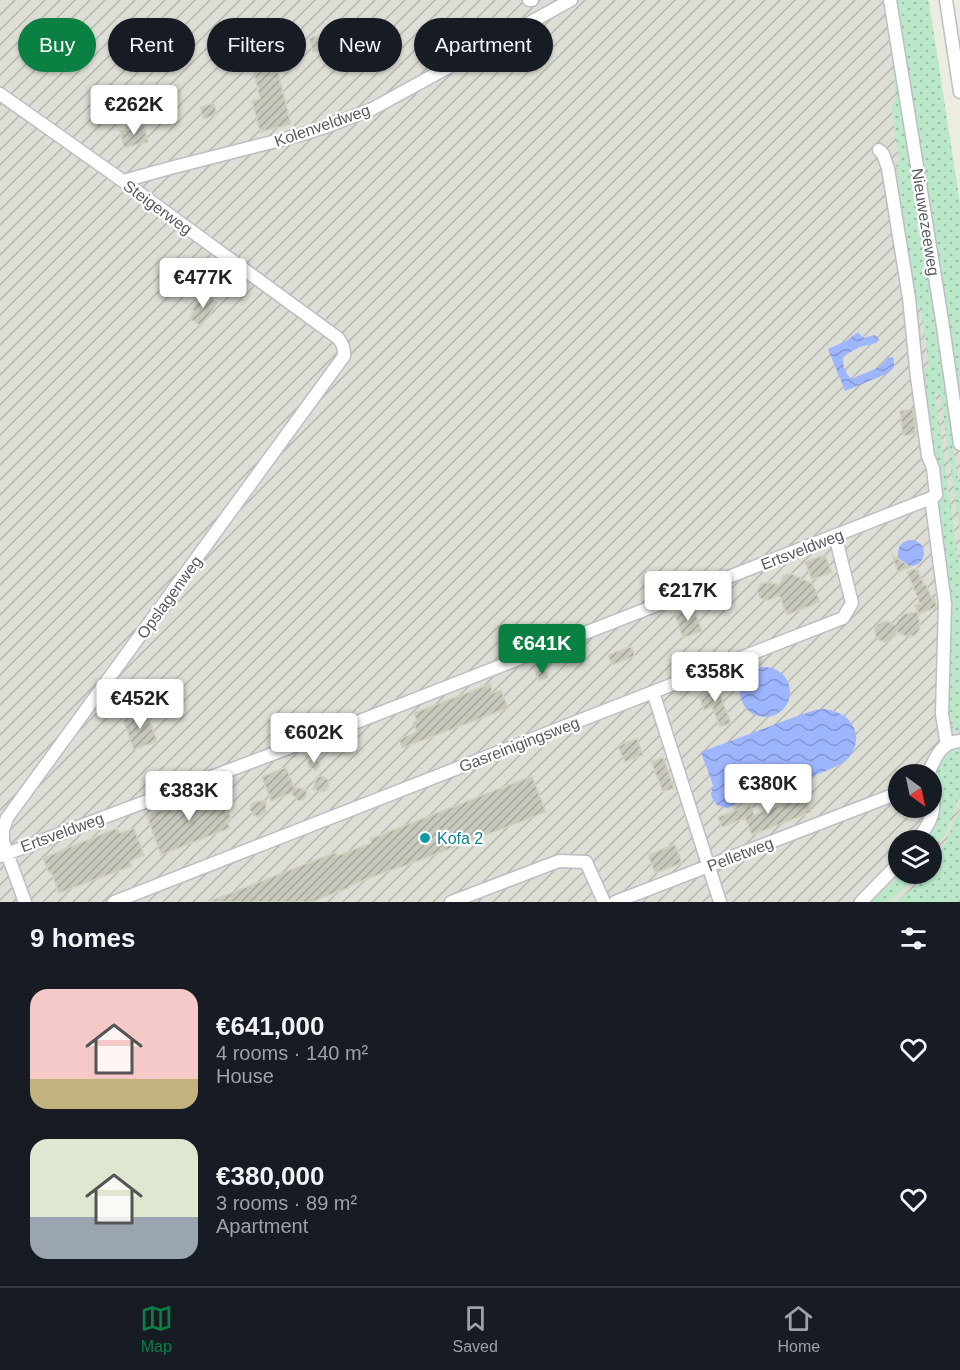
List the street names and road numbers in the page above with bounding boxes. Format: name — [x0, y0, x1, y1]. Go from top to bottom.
street label: Kolenveldweg — [272, 101, 372, 150]
street label: Nieuwezeeweg — [909, 167, 942, 277]
street label: Steigerweg — [120, 177, 195, 238]
street label: Ertsveldweg — [758, 526, 846, 573]
street label: Opslagenweg — [134, 553, 205, 642]
street label: Gasreinigingsweg — [457, 714, 582, 775]
street label: Ertsveldweg — [18, 810, 106, 855]
street label: Pelletweg — [705, 834, 776, 875]

